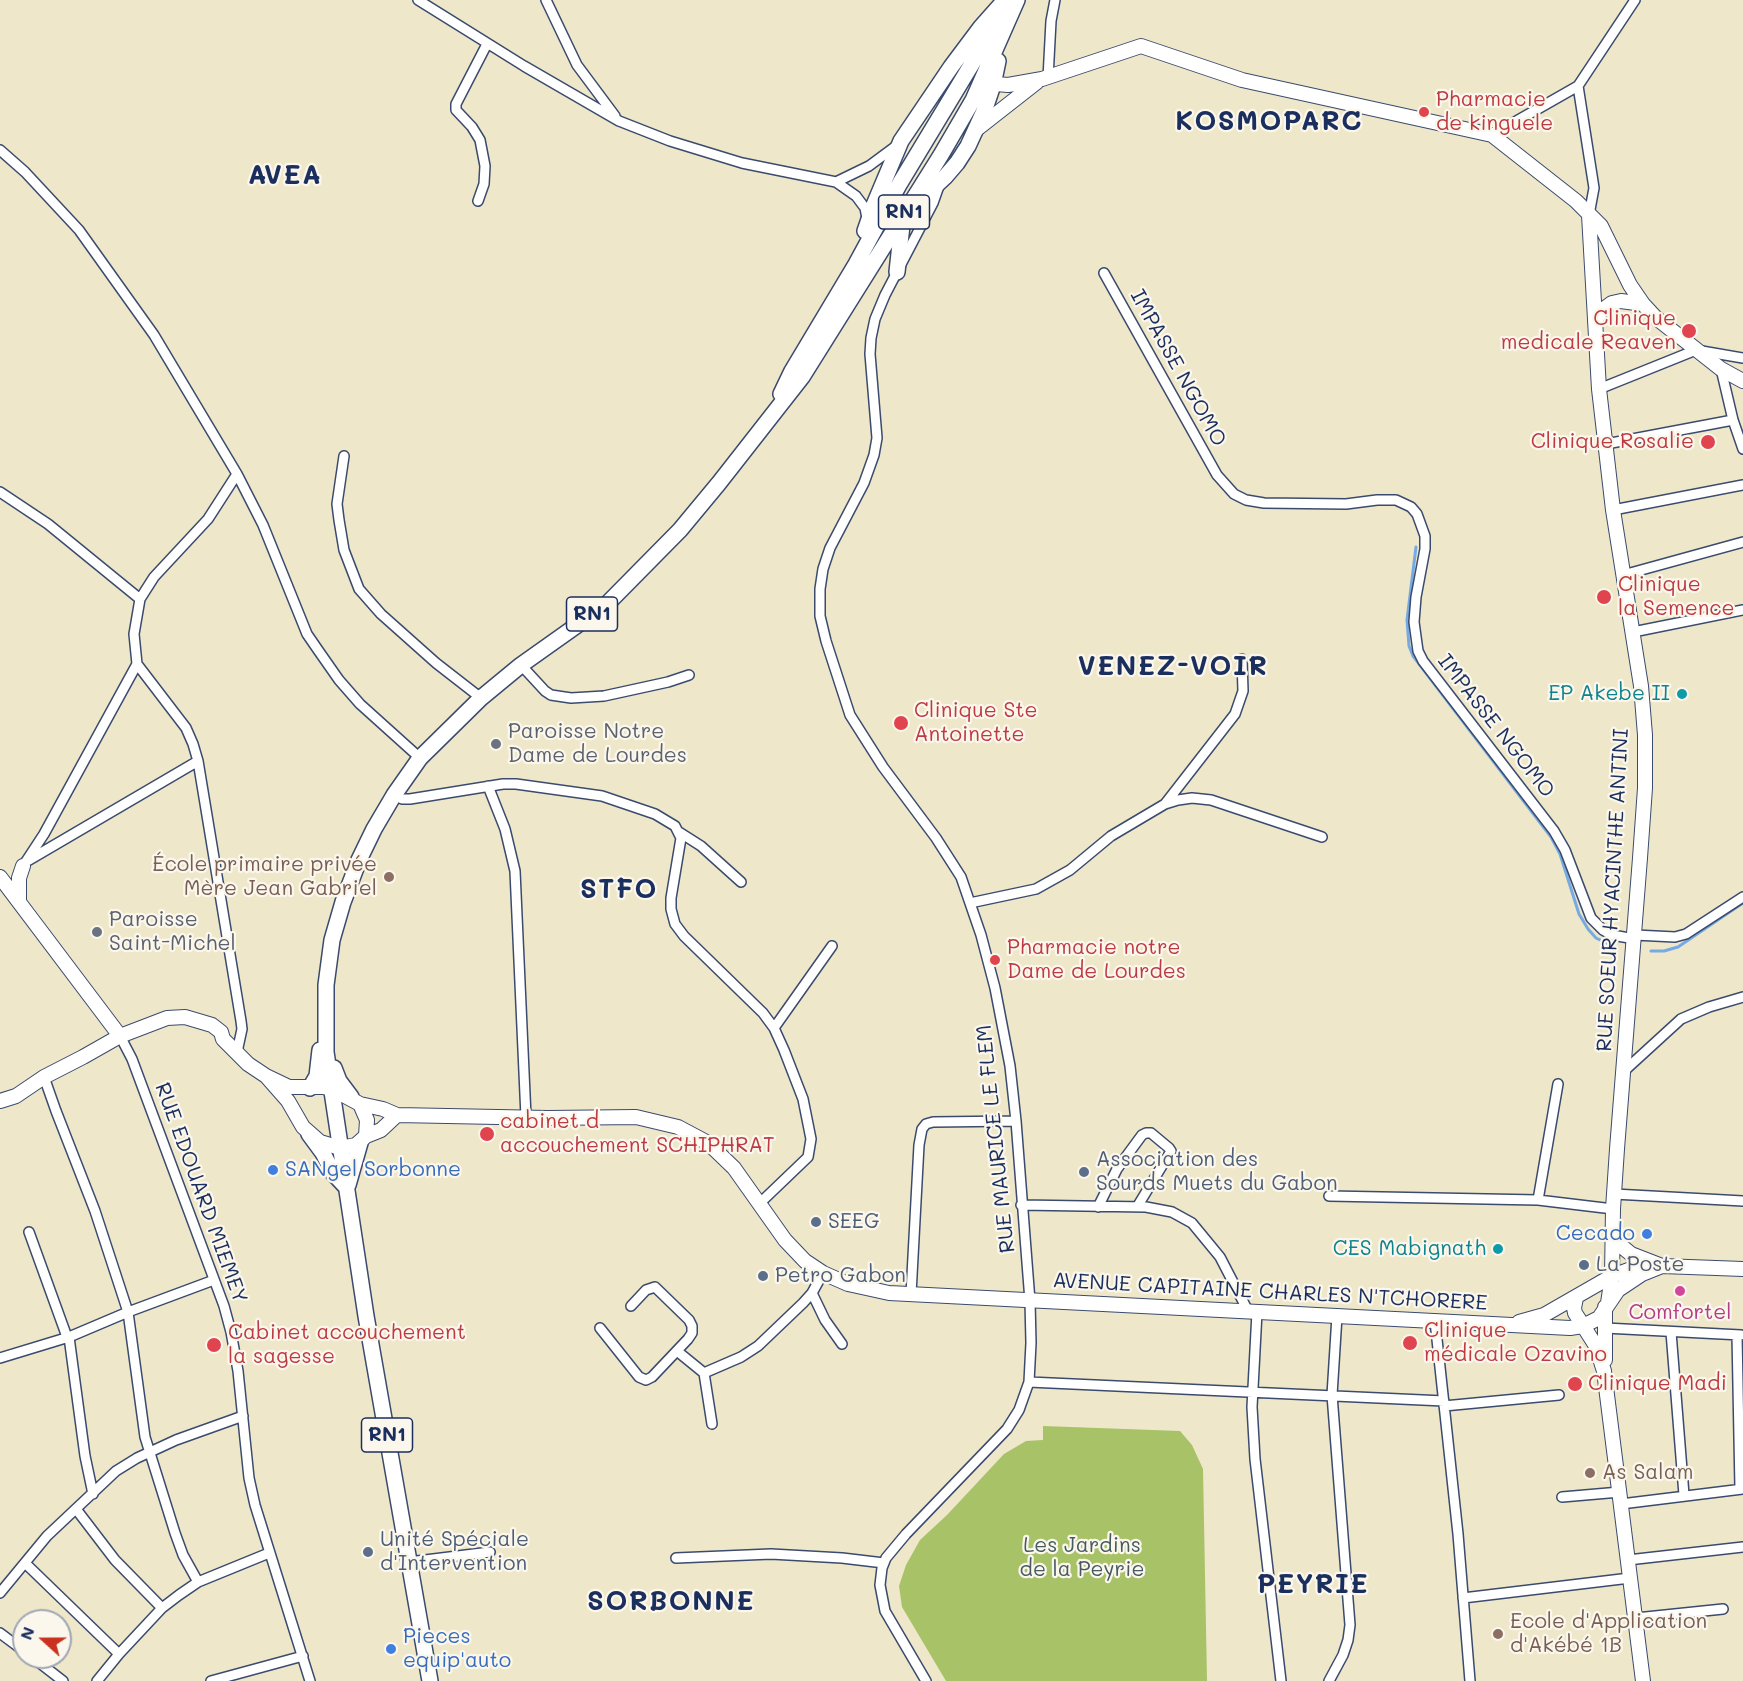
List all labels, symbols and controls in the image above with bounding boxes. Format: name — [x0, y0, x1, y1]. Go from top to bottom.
place label: Pharmacie de kinguele — [1436, 87, 1553, 137]
marker: Pharmacie de kinguele — [1417, 105, 1431, 119]
district label: KOSMOPARC — [1175, 106, 1363, 138]
district label: AVEA — [248, 160, 322, 192]
road number: RN1 — [878, 195, 930, 229]
street label: IMPASSE NGOMO — [1125, 285, 1231, 451]
place label: Clinique medicale Reaven — [1501, 306, 1676, 356]
marker: Clinique medicale Reaven — [1680, 322, 1698, 340]
place label: Clinique Rosalie — [1531, 429, 1694, 455]
marker: Clinique Rosalie — [1699, 433, 1717, 451]
place label: Clinique la Semence — [1618, 572, 1735, 622]
marker: Clinique la Semence — [1595, 588, 1613, 606]
road number: RN1 — [566, 597, 618, 631]
street label: IMPASSE NGOMO — [1432, 649, 1560, 803]
district label: VENEZ-VOIR — [1078, 651, 1268, 683]
place label: EP Akebe II — [1548, 681, 1670, 707]
marker: EP Akebe II — [1675, 687, 1689, 701]
place label: Clinique Ste Antoinette — [914, 698, 1037, 748]
marker: Clinique Ste Antoinette — [892, 714, 910, 732]
place label: Paroisse Notre Dame de Lourdes — [508, 719, 687, 769]
street label: RUE SOEUR HYACINTHE ANTINI — [1592, 728, 1634, 1052]
marker: Paroisse Notre Dame de Lourdes — [489, 737, 503, 751]
place label: École primaire privée Mère Jean Gabriel — [152, 852, 377, 902]
marker: École primaire privée Mère Jean Gabriel — [382, 870, 396, 884]
district label: STFO — [580, 874, 658, 906]
place label: Paroisse Saint-Michel — [109, 907, 236, 957]
marker: Paroisse Saint-Michel — [90, 925, 104, 939]
place label: Pharmacie notre Dame de Lourdes — [1007, 935, 1186, 985]
marker: Pharmacie notre Dame de Lourdes — [988, 953, 1002, 967]
street label: RUE MAURICE LE FLEM — [971, 1024, 1021, 1254]
street label: RUE EDOUARD MIEMEY — [149, 1079, 253, 1307]
place label: cabinet d accouchement SCHIPHRAT — [500, 1109, 775, 1159]
marker: cabinet d accouchement SCHIPHRAT — [478, 1125, 496, 1143]
place label: Association des Sourds Muets du Gabon — [1096, 1147, 1338, 1197]
place label: SANgel Sorbonne — [285, 1157, 461, 1183]
marker: SANgel Sorbonne — [266, 1163, 280, 1177]
marker: Association des Sourds Muets du Gabon — [1077, 1165, 1091, 1179]
place label: SEEG — [828, 1209, 879, 1235]
marker: SEEG — [809, 1215, 823, 1229]
place label: Cecado — [1556, 1221, 1635, 1247]
marker: Cecado — [1640, 1227, 1654, 1241]
place label: CES Mabignath — [1333, 1236, 1486, 1262]
marker: CES Mabignath — [1491, 1242, 1505, 1256]
place label: La Poste — [1596, 1252, 1685, 1278]
marker: La Poste — [1577, 1258, 1591, 1272]
place label: Petro Gabon — [775, 1263, 906, 1289]
street label: AVENUE CAPITAINE CHARLES N'TCHORERE — [1052, 1268, 1488, 1316]
marker: Petro Gabon — [756, 1269, 770, 1283]
marker: Comfortel — [1673, 1284, 1687, 1298]
place label: Comfortel — [1629, 1300, 1731, 1326]
place label: Clinique médicale Ozavino — [1424, 1318, 1607, 1368]
place label: Cabinet accouchement la sagesse — [228, 1320, 466, 1370]
marker: Clinique médicale Ozavino — [1401, 1334, 1419, 1352]
marker: Cabinet accouchement la sagesse — [205, 1336, 223, 1354]
place label: Clinique Madi — [1588, 1371, 1727, 1397]
marker: Clinique Madi — [1566, 1375, 1584, 1393]
road number: RN1 — [362, 1418, 412, 1452]
place label: As Salam — [1602, 1460, 1693, 1486]
marker: As Salam — [1583, 1466, 1597, 1480]
place label: Unité Spéciale d'Intervention — [380, 1527, 529, 1577]
park label: Les Jardins de la Peyrie — [1020, 1533, 1144, 1583]
marker: Unité Spéciale d'Intervention — [361, 1545, 375, 1559]
district label: PEYRIE — [1257, 1569, 1369, 1601]
district label: SORBONNE — [587, 1586, 755, 1618]
north arrow — [12, 1609, 72, 1669]
place label: Ecole d'Application d'Akébé 1B — [1510, 1609, 1707, 1659]
text: N — [15, 1624, 39, 1643]
place label: Pieces equip'auto — [403, 1624, 511, 1674]
marker: Ecole d'Application d'Akébé 1B — [1491, 1627, 1505, 1641]
marker: Pieces equip'auto — [384, 1642, 398, 1656]

